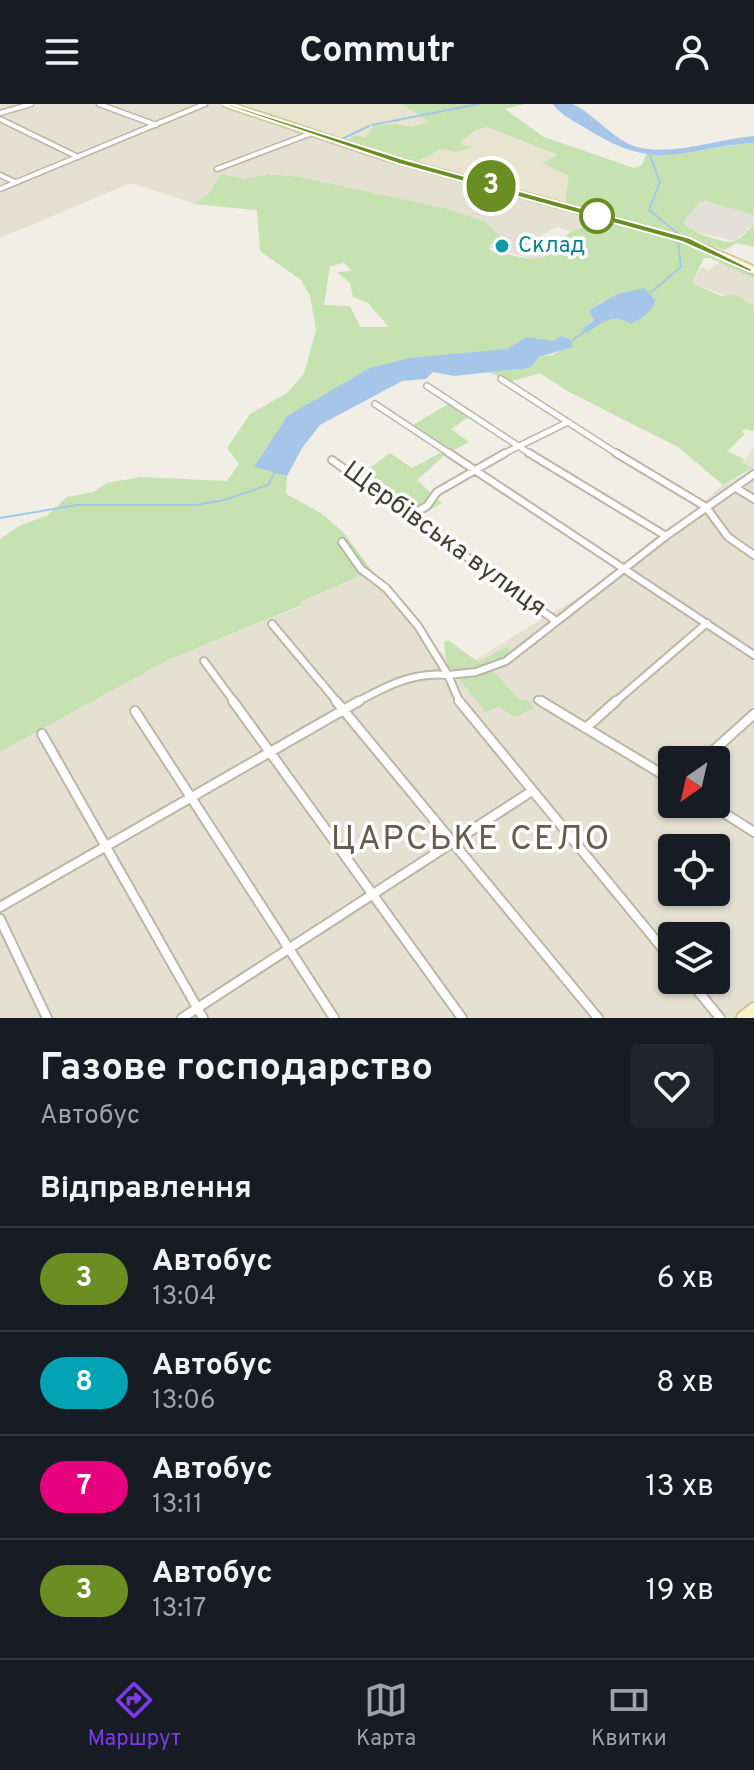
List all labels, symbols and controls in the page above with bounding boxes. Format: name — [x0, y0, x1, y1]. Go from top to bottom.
text: Commutr — [299, 29, 455, 75]
icon: menu — [40, 30, 84, 74]
icon: person — [670, 30, 714, 74]
line badge: 3 — [465, 160, 517, 212]
text: 3 — [483, 168, 499, 204]
unlabelled marker — [580, 199, 614, 233]
place label: Склад — [518, 233, 585, 260]
marker: Склад — [493, 237, 511, 255]
street label: Щербівська вулиця — [336, 455, 552, 625]
north arrow — [658, 746, 730, 818]
map controls — [658, 746, 730, 994]
district label: ЦАРСЬКЕ СЕЛО — [331, 819, 611, 862]
button: locate — [658, 834, 730, 906]
button: layers — [658, 922, 730, 994]
button: heart — [630, 1044, 714, 1128]
text: Газове господарство — [40, 1045, 433, 1094]
text: Автобус — [40, 1100, 140, 1133]
text: Відправлення — [40, 1171, 252, 1208]
text: Автобус — [152, 1244, 273, 1281]
text: 3 — [76, 1261, 92, 1297]
text: 6 хв — [657, 1261, 714, 1298]
text: 13:04 — [152, 1281, 216, 1314]
text: Автобус — [152, 1348, 273, 1385]
text: 8 — [75, 1365, 93, 1401]
text: 8 хв — [656, 1365, 714, 1402]
text: 13:06 — [152, 1385, 215, 1418]
text: Автобус — [152, 1452, 273, 1489]
text: 7 — [76, 1469, 92, 1505]
text: 13 хв — [645, 1469, 714, 1506]
text: 13:11 — [152, 1489, 203, 1522]
text: Автобус — [152, 1556, 273, 1593]
text: 3 — [76, 1573, 92, 1609]
text: 19 хв — [645, 1573, 714, 1610]
text: 13:17 — [152, 1593, 206, 1626]
tab: Маршрут — [87, 1678, 181, 1753]
tab: Карта — [356, 1678, 416, 1753]
tab: Квитки — [591, 1678, 667, 1753]

